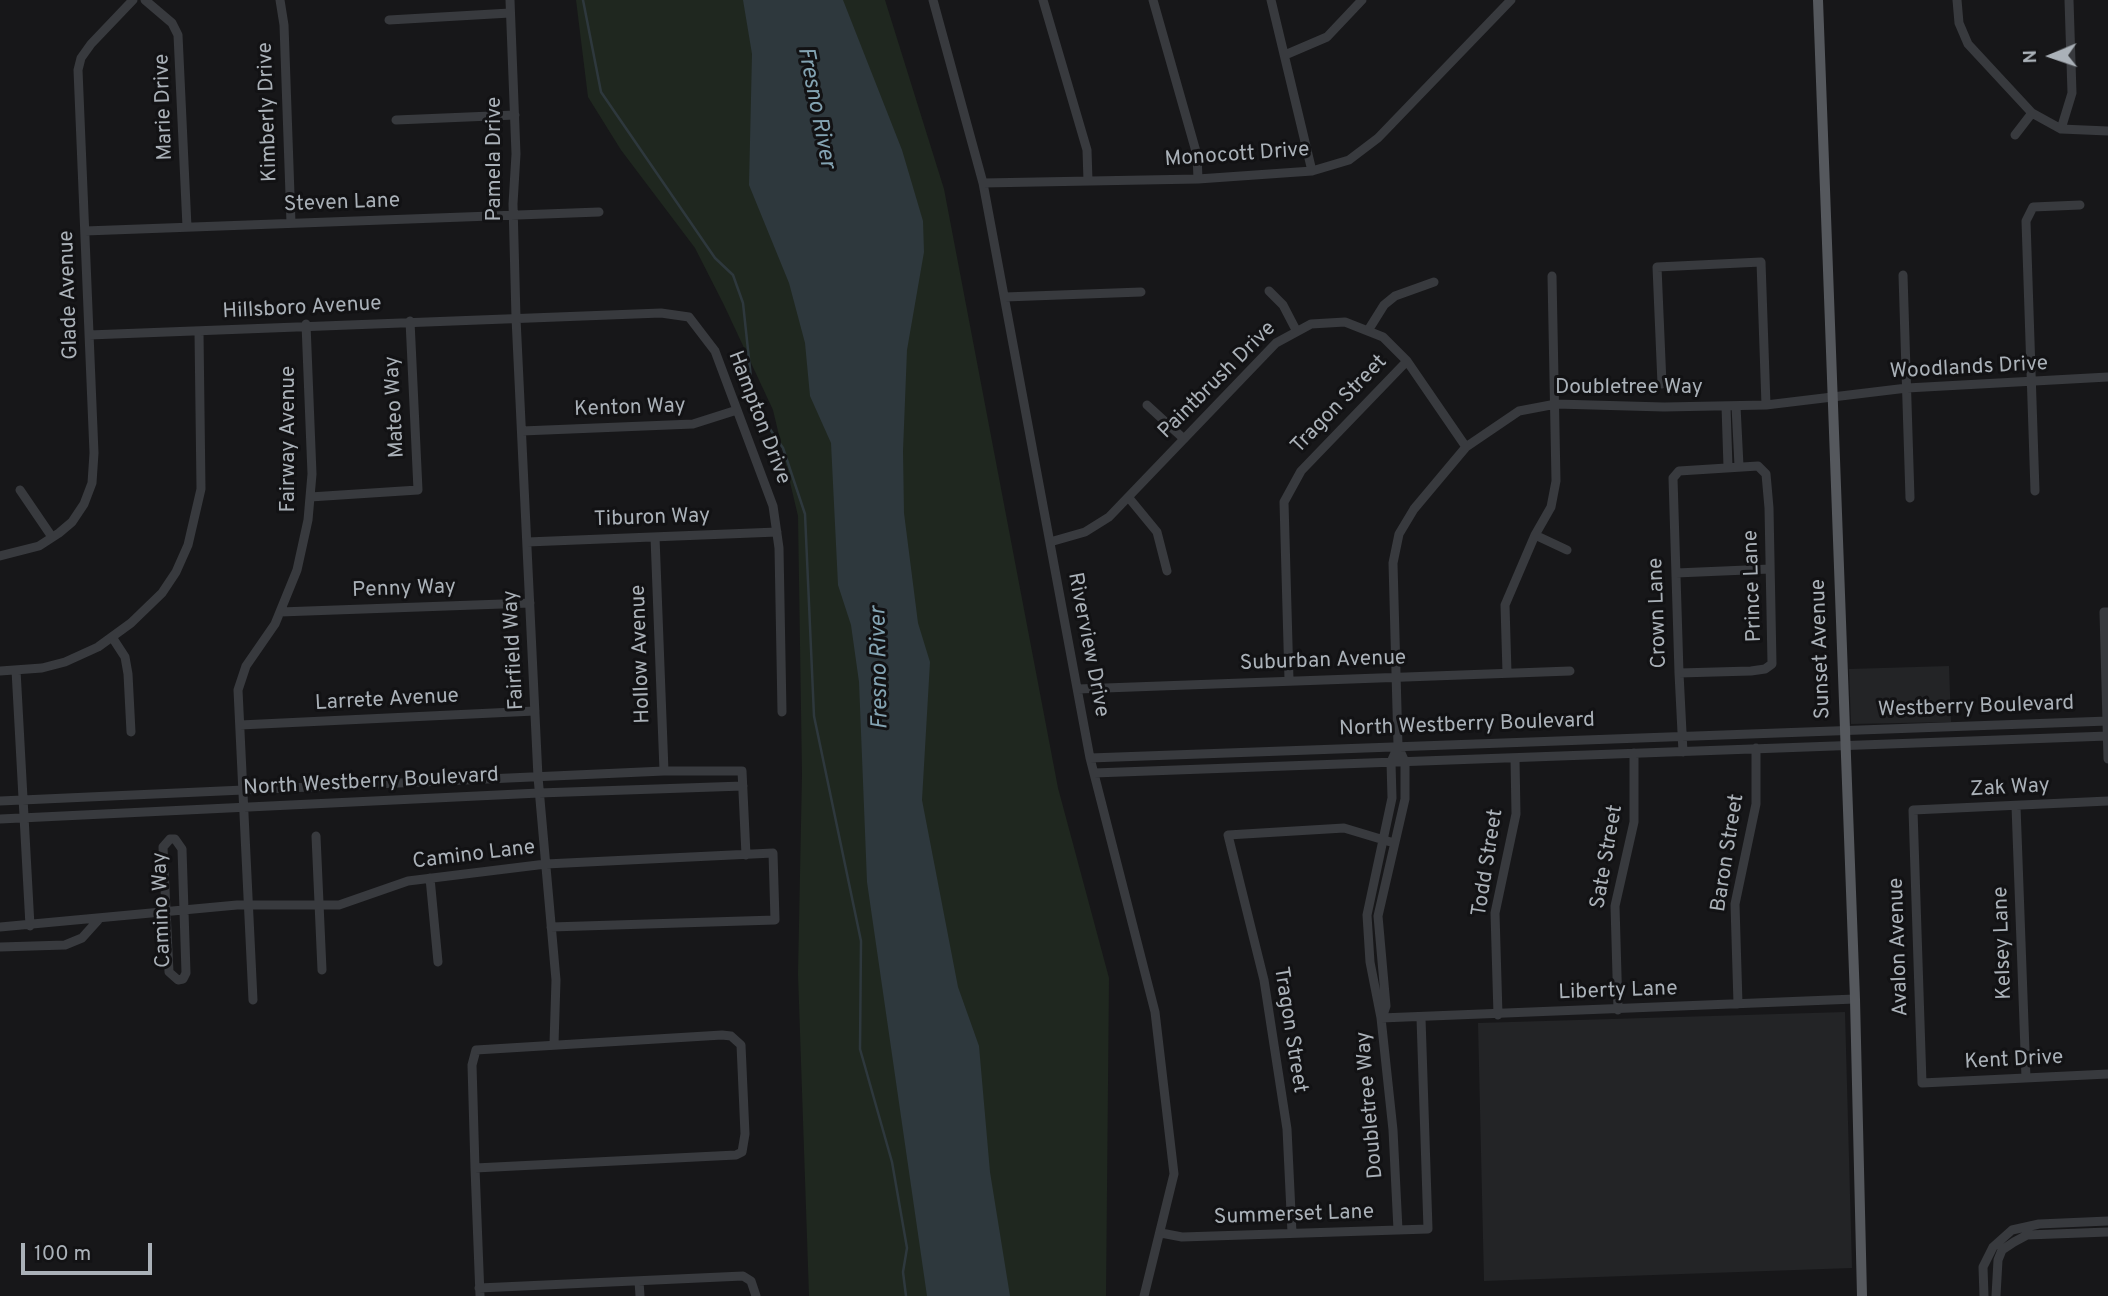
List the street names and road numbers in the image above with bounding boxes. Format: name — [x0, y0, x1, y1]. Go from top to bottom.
street label: Kimberly Drive — [254, 42, 284, 182]
street label: Marie Drive — [151, 53, 179, 161]
street label: Pamela Drive — [483, 97, 509, 221]
street label: Monocott Drive — [1164, 138, 1310, 174]
street label: Steven Lane — [283, 189, 401, 219]
street label: Glade Avenue — [55, 230, 85, 360]
street label: Hillsboro Avenue — [222, 292, 382, 326]
street label: Paintbrush Drive — [1154, 317, 1282, 445]
street label: Hampton Drive — [721, 348, 795, 488]
street label: Tragon Street — [1287, 350, 1393, 460]
street label: Woodlands Drive — [1889, 352, 2049, 386]
street label: Mateo Way — [381, 355, 411, 459]
street label: Fairway Avenue — [277, 366, 303, 512]
street label: Doubletree Way — [1555, 376, 1703, 402]
street label: Kenton Way — [574, 394, 686, 424]
street label: Tiburon Way — [593, 504, 711, 534]
street label: Prince Lane — [1739, 530, 1769, 642]
street label: Crown Lane — [1644, 557, 1674, 669]
street label: Riverview Drive — [1061, 571, 1113, 719]
street label: Penny Way — [352, 576, 456, 604]
street label: Sunset Avenue — [1807, 579, 1837, 719]
street label: Hollow Avenue — [627, 584, 657, 724]
street label: Fairfield Way — [499, 589, 531, 711]
street label: Suburban Avenue — [1239, 647, 1407, 677]
street label: Larrete Avenue — [314, 685, 460, 717]
street label: Westberry Boulevard — [1877, 692, 2075, 724]
street label: North Westberry Boulevard — [1339, 709, 1595, 743]
street label: North Westberry Boulevard — [243, 764, 499, 802]
street label: Zak Way — [1969, 774, 2051, 804]
street label: Baron Street — [1707, 792, 1751, 914]
street label: Sate Street — [1586, 803, 1630, 911]
street label: Todd Street — [1468, 807, 1510, 919]
street label: Camino Lane — [411, 836, 537, 876]
street label: Camino Way — [148, 852, 178, 968]
street label: Avalon Avenue — [1885, 877, 1915, 1017]
street label: Kelsey Lane — [1989, 886, 2019, 1000]
street label: Tragon Street — [1267, 965, 1311, 1095]
street label: Liberty Lane — [1558, 977, 1678, 1007]
street label: Doubletree Way — [1352, 1030, 1390, 1180]
street label: Kent Drive — [1964, 1046, 2064, 1076]
street label: Summerset Lane — [1213, 1201, 1375, 1231]

